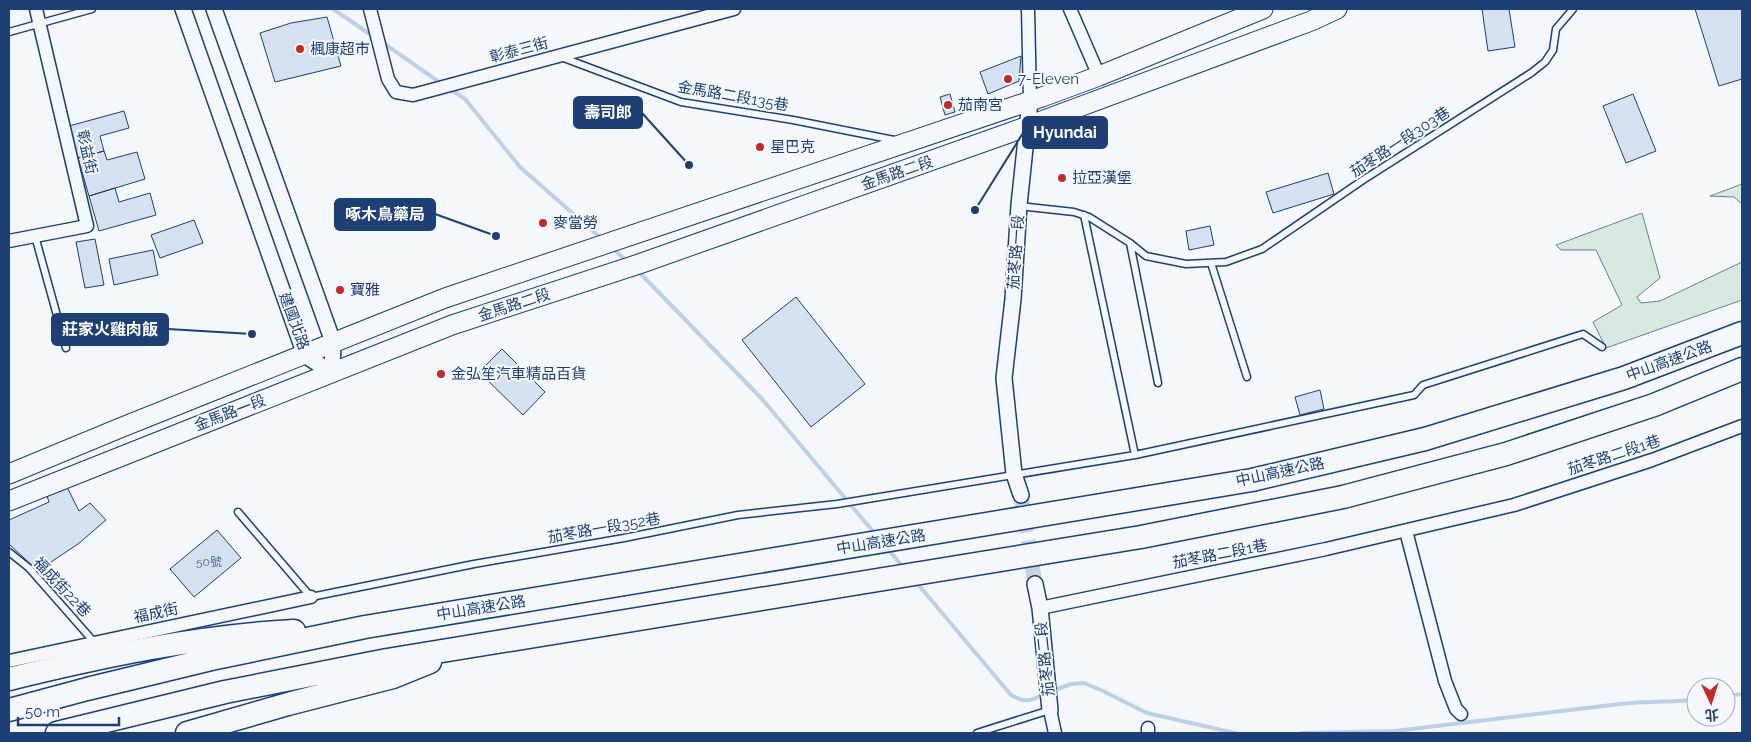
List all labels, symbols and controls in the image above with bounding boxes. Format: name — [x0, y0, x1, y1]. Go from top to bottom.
street label: 彰泰三街 — [488, 34, 550, 66]
place label: 楓康超市 — [310, 40, 370, 58]
marker: 楓康超市 — [294, 43, 306, 55]
place label: 7-Eleven — [1018, 70, 1079, 88]
marker: 7-Eleven — [1002, 73, 1014, 85]
street label: 金馬路二段135巷 — [676, 77, 790, 115]
place label: 茄南宮 — [958, 96, 1003, 114]
callout: 壽司郎 — [574, 97, 642, 128]
marker: 茄南宮 — [942, 99, 954, 111]
text: 壽司郎 — [584, 103, 632, 122]
street label: 茄苳路一段303巷 — [1347, 103, 1453, 181]
callout: Hyundai — [1023, 117, 1107, 148]
text: Hyundai — [1033, 123, 1097, 142]
street label: 彰益街 — [73, 128, 101, 176]
place label: 星巴克 — [770, 138, 815, 156]
marker: 星巴克 — [754, 141, 766, 153]
street label: 金馬路二段 — [859, 152, 935, 194]
place label: 拉亞漢堡 — [1072, 169, 1132, 187]
marker: 拉亞漢堡 — [1056, 172, 1068, 184]
callout: 啄木鳥藥局 — [335, 199, 435, 230]
text: 啄木鳥藥局 — [345, 205, 425, 224]
place label: 麥當勞 — [553, 214, 598, 232]
street label: 茄苳路一段 — [1004, 214, 1028, 290]
marker: 麥當勞 — [537, 217, 549, 229]
place label: 寶雅 — [350, 281, 380, 299]
marker: 寶雅 — [334, 284, 346, 296]
street label: 金馬路二段 — [476, 285, 552, 325]
street label: 建國北路 — [275, 290, 313, 352]
callout: 莊家火雞肉飯 — [52, 314, 168, 345]
text: 莊家火雞肉飯 — [62, 320, 158, 339]
street label: 中山高速公路 — [1624, 337, 1714, 385]
place label: 金弘笙汽車精品百貨 — [451, 365, 586, 383]
marker: 金弘笙汽車精品百貨 — [435, 368, 447, 380]
street label: 金馬路一段 — [192, 391, 268, 435]
street label: 茄苳路二段1巷 — [1565, 432, 1663, 478]
street label: 中山高速公路 — [1234, 454, 1326, 490]
street label: 茄苳路一段352巷 — [546, 509, 662, 547]
street label: 中山高速公路 — [835, 526, 927, 558]
street label: 茄苳路二段1巷 — [1171, 536, 1269, 572]
street label: 福成街22巷 — [30, 553, 94, 621]
house number: 50號 — [196, 555, 222, 569]
street label: 中山高速公路 — [435, 592, 527, 624]
street label: 福成街 — [132, 600, 180, 626]
street label: 茄苳路二段 — [1032, 621, 1058, 697]
north arrow — [1686, 677, 1736, 727]
scale bar — [18, 694, 119, 726]
text: 50 m — [25, 703, 60, 721]
text: 北 — [1704, 706, 1719, 723]

